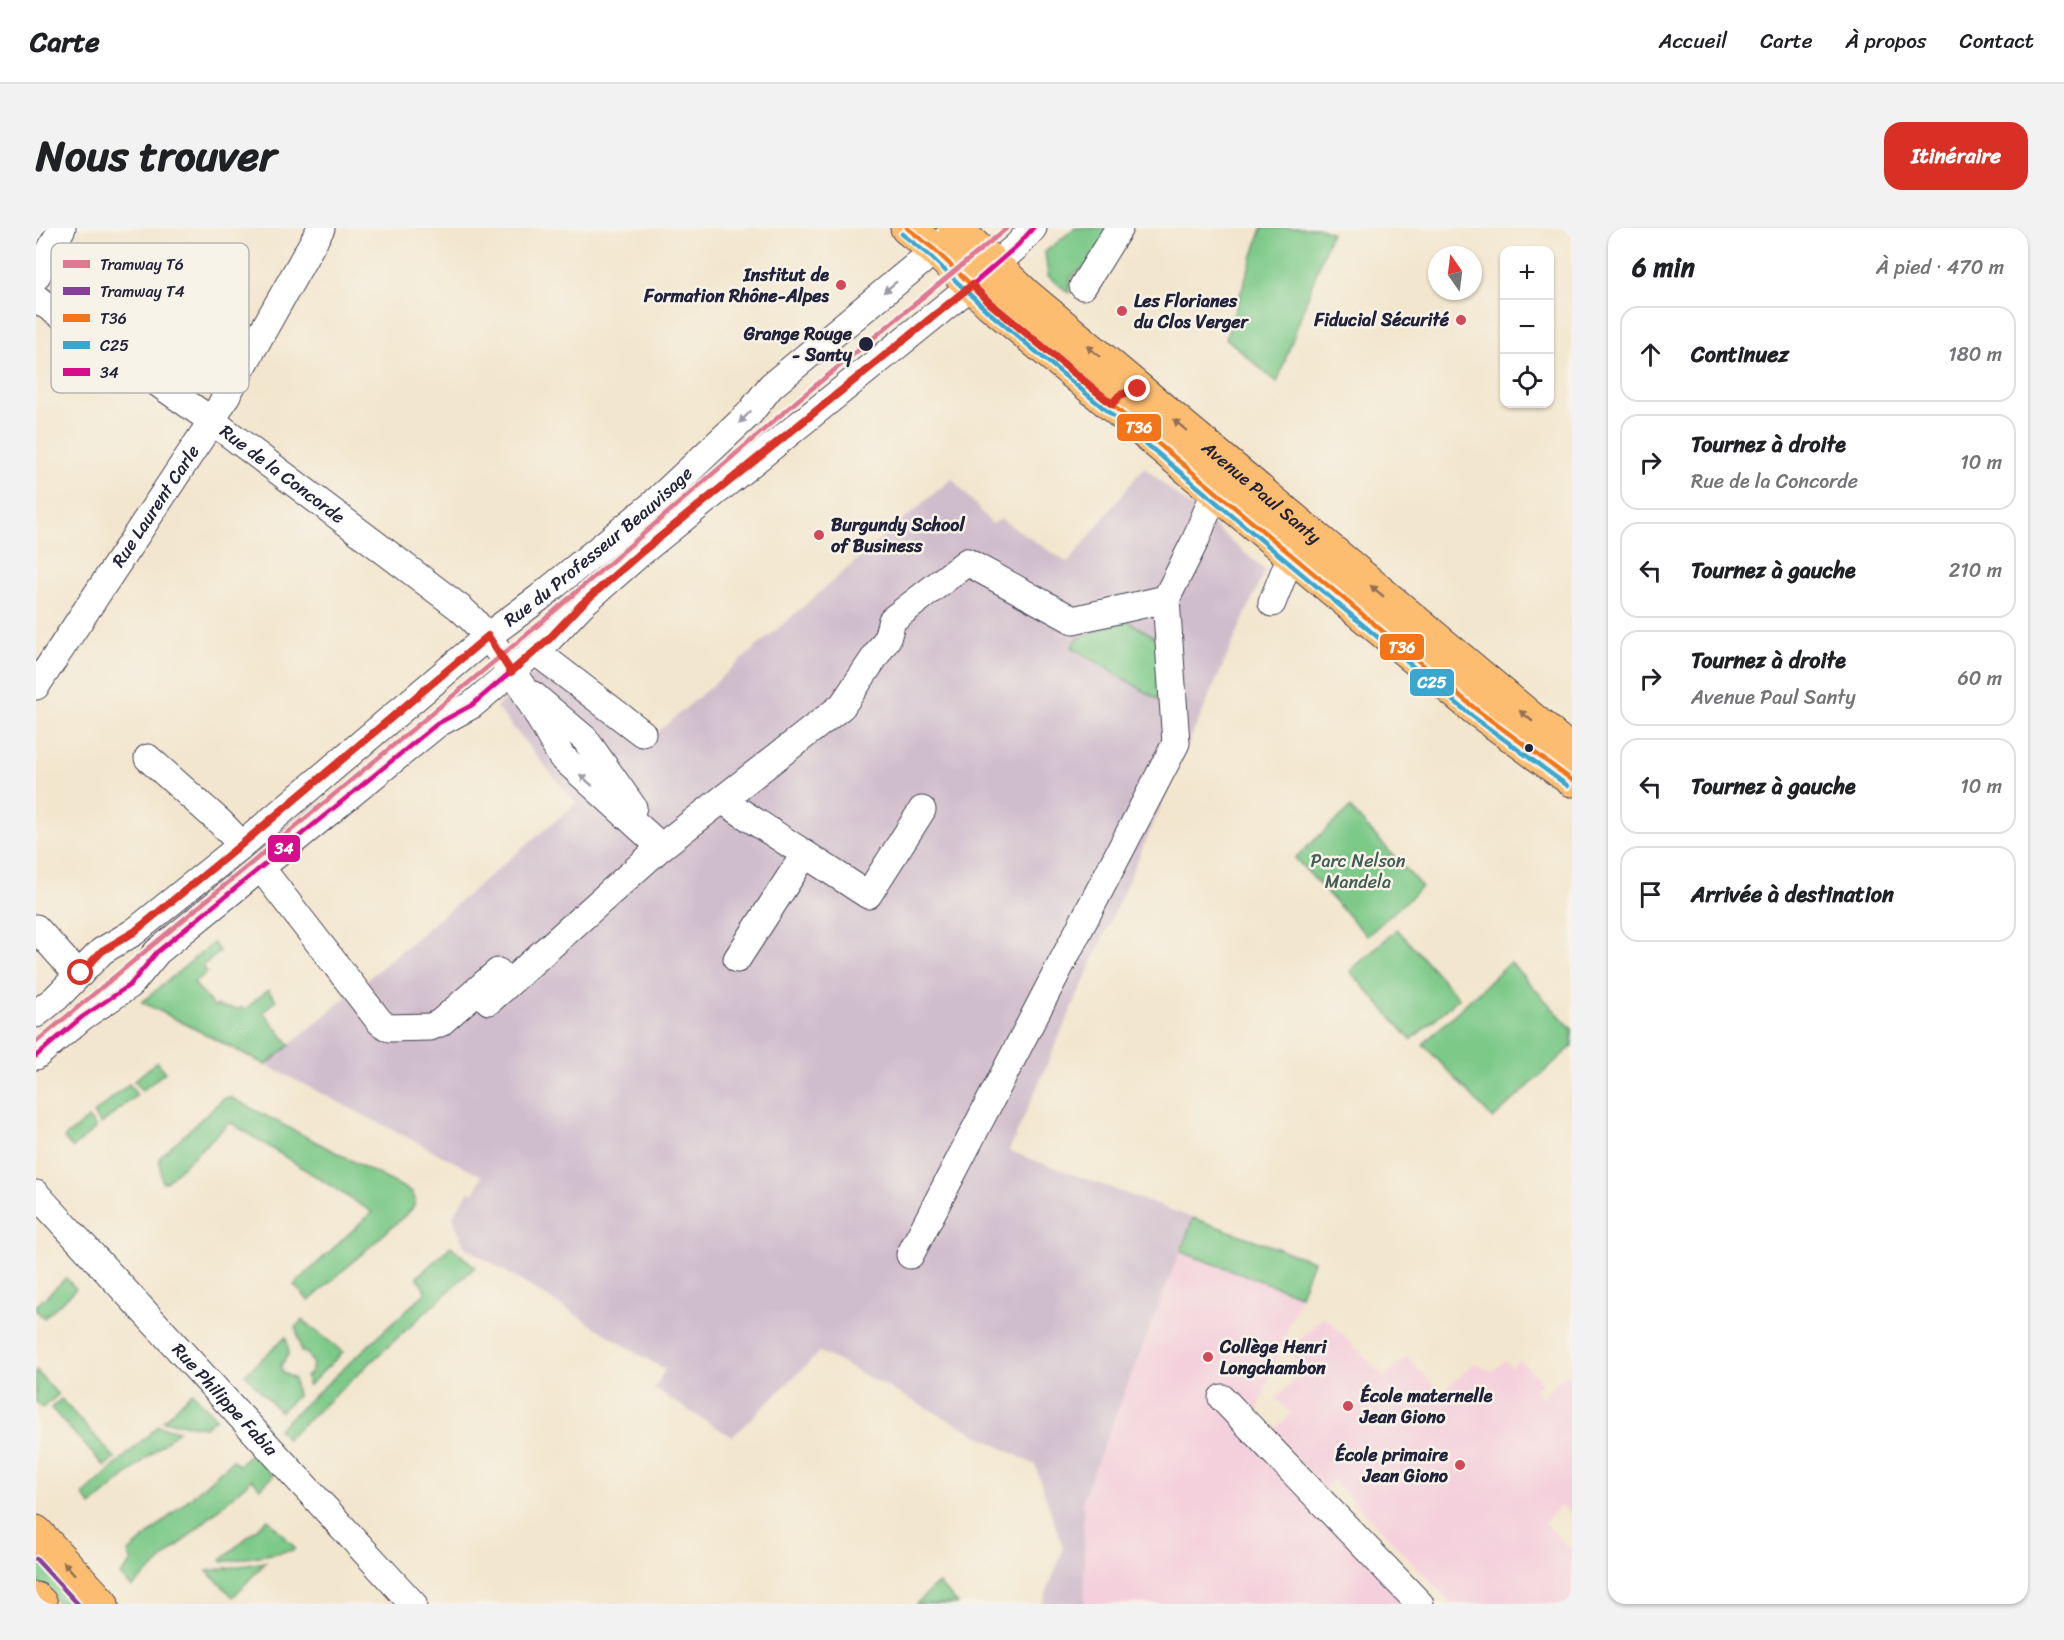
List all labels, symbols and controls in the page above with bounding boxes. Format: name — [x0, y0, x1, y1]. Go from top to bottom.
text: Carte — [30, 17, 100, 66]
text: Accueil — [1659, 22, 1727, 60]
text: Carte — [1760, 22, 1813, 60]
text: À propos — [1846, 22, 1927, 60]
text: Contact — [1960, 22, 2034, 60]
text: Nous trouver — [36, 119, 276, 193]
button: Itinéraire — [1884, 122, 2028, 190]
legend — [51, 243, 249, 393]
text: 6 min — [1632, 244, 1695, 290]
north arrow — [1428, 246, 1482, 300]
map controls — [1500, 246, 1554, 408]
button: + — [1500, 246, 1554, 300]
text: Tramway T6 — [100, 250, 184, 279]
text: À pied · 470 m — [1876, 250, 2004, 285]
place label: Institut de Formation Rhône-Alpes — [643, 259, 830, 312]
text: Tramway T4 — [100, 277, 185, 306]
marker: Institut de Formation Rhône-Alpes — [834, 278, 848, 292]
one-way arrow — [883, 280, 898, 293]
place label: Les Florianes du Clos Verger — [1134, 285, 1249, 338]
button: − — [1500, 300, 1554, 354]
text: T36 — [100, 304, 127, 333]
marker: Les Florianes du Clos Verger — [1115, 304, 1129, 318]
place label: Fiducial Sécurité — [1313, 304, 1450, 336]
marker: Fiducial Sécurité — [1454, 313, 1468, 327]
place label: Grange Rouge - Santy — [743, 318, 853, 371]
text: C25 — [100, 331, 129, 360]
marker: Grange Rouge - Santy — [857, 335, 875, 353]
text: Continuez — [1691, 335, 1789, 374]
text: 180 m — [1948, 337, 2002, 372]
icon: ahead — [1634, 338, 1667, 371]
one-way arrow — [1085, 345, 1101, 358]
button: locate — [1500, 354, 1554, 408]
text: 34 — [100, 358, 119, 387]
route end — [1124, 375, 1150, 401]
one-way arrow — [739, 410, 753, 424]
line badge: T36 — [1116, 413, 1162, 442]
text: T36 — [1126, 413, 1152, 442]
street label: Rue de la Concorde — [213, 416, 352, 532]
one-way arrow — [1172, 418, 1188, 431]
text: Tournez à droite — [1691, 425, 1846, 464]
street label: Avenue Paul Santy — [1194, 432, 1329, 553]
street label: Rue Laurent Carle — [103, 438, 208, 574]
text: 10 m — [1960, 445, 2002, 480]
icon: right — [1634, 446, 1667, 479]
street label: Rue du Professeur Beauvisage — [497, 458, 700, 635]
text: Rue de la Concorde — [1691, 464, 1858, 499]
place label: Burgundy School of Business — [831, 509, 965, 562]
marker: Burgundy School of Business — [812, 528, 826, 542]
text: Tournez à gauche — [1691, 551, 1856, 590]
text: 210 m — [1949, 553, 2002, 588]
icon: left — [1634, 554, 1667, 587]
one-way arrow — [1369, 584, 1385, 597]
line badge: T36 — [1379, 633, 1425, 661]
text: T36 — [1389, 633, 1415, 662]
text: Tournez à droite — [1691, 641, 1846, 680]
text: 60 m — [1957, 661, 2002, 696]
icon: right — [1634, 662, 1667, 695]
line badge: C25 — [1409, 668, 1455, 697]
text: C25 — [1417, 668, 1447, 697]
text: Avenue Paul Santy — [1691, 680, 1856, 715]
one-way arrow — [1519, 710, 1534, 723]
unlabelled marker — [1523, 742, 1535, 754]
text: Tournez à gauche — [1691, 767, 1856, 806]
text: 10 m — [1960, 769, 2002, 804]
icon: left — [1634, 770, 1667, 803]
one-way arrow — [579, 773, 594, 787]
line badge: 34 — [267, 834, 301, 863]
text: 34 — [274, 834, 293, 863]
park label: Parc Nelson Mandela — [1311, 845, 1406, 898]
text: Arrivée à destination — [1691, 875, 1894, 914]
icon: arrive — [1634, 878, 1667, 911]
route start — [67, 959, 93, 985]
place label: Collège Henri Longchambon — [1219, 1331, 1327, 1384]
street label: Rue Philippe Fabia — [164, 1335, 286, 1464]
marker: Collège Henri Longchambon — [1201, 1350, 1215, 1364]
place label: École maternelle Jean Giono — [1359, 1380, 1493, 1433]
marker: École maternelle Jean Giono — [1341, 1399, 1355, 1413]
place label: École primaire Jean Giono — [1335, 1439, 1449, 1492]
marker: École primaire Jean Giono — [1453, 1458, 1467, 1472]
one-way arrow — [63, 1561, 76, 1576]

